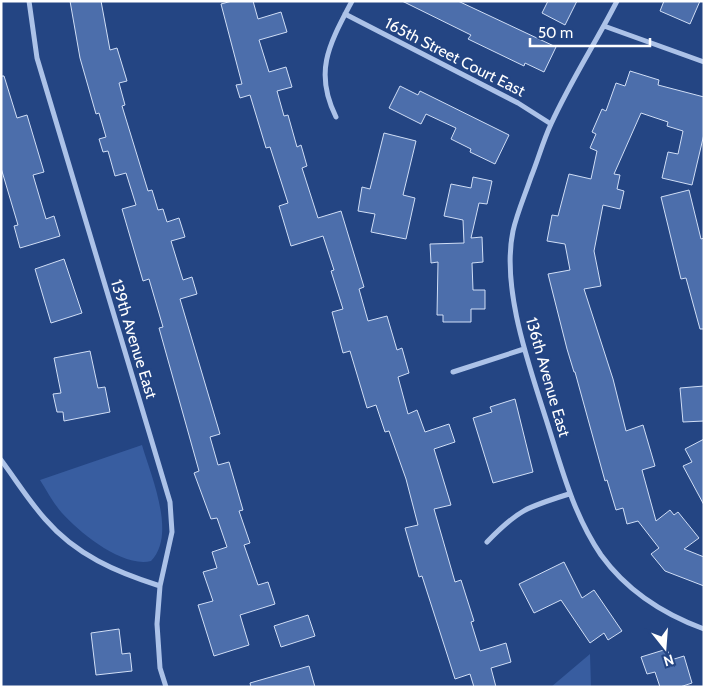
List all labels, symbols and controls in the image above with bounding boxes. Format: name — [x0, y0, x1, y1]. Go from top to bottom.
street label: 165th Street Court East — [382, 13, 529, 101]
scale bar — [530, 15, 650, 47]
text: 50 m — [538, 24, 573, 42]
street label: 139th Avenue East — [107, 277, 161, 401]
street label: 136th Avenue East — [522, 315, 574, 440]
north arrow — [640, 623, 690, 673]
text: N — [661, 650, 676, 670]

